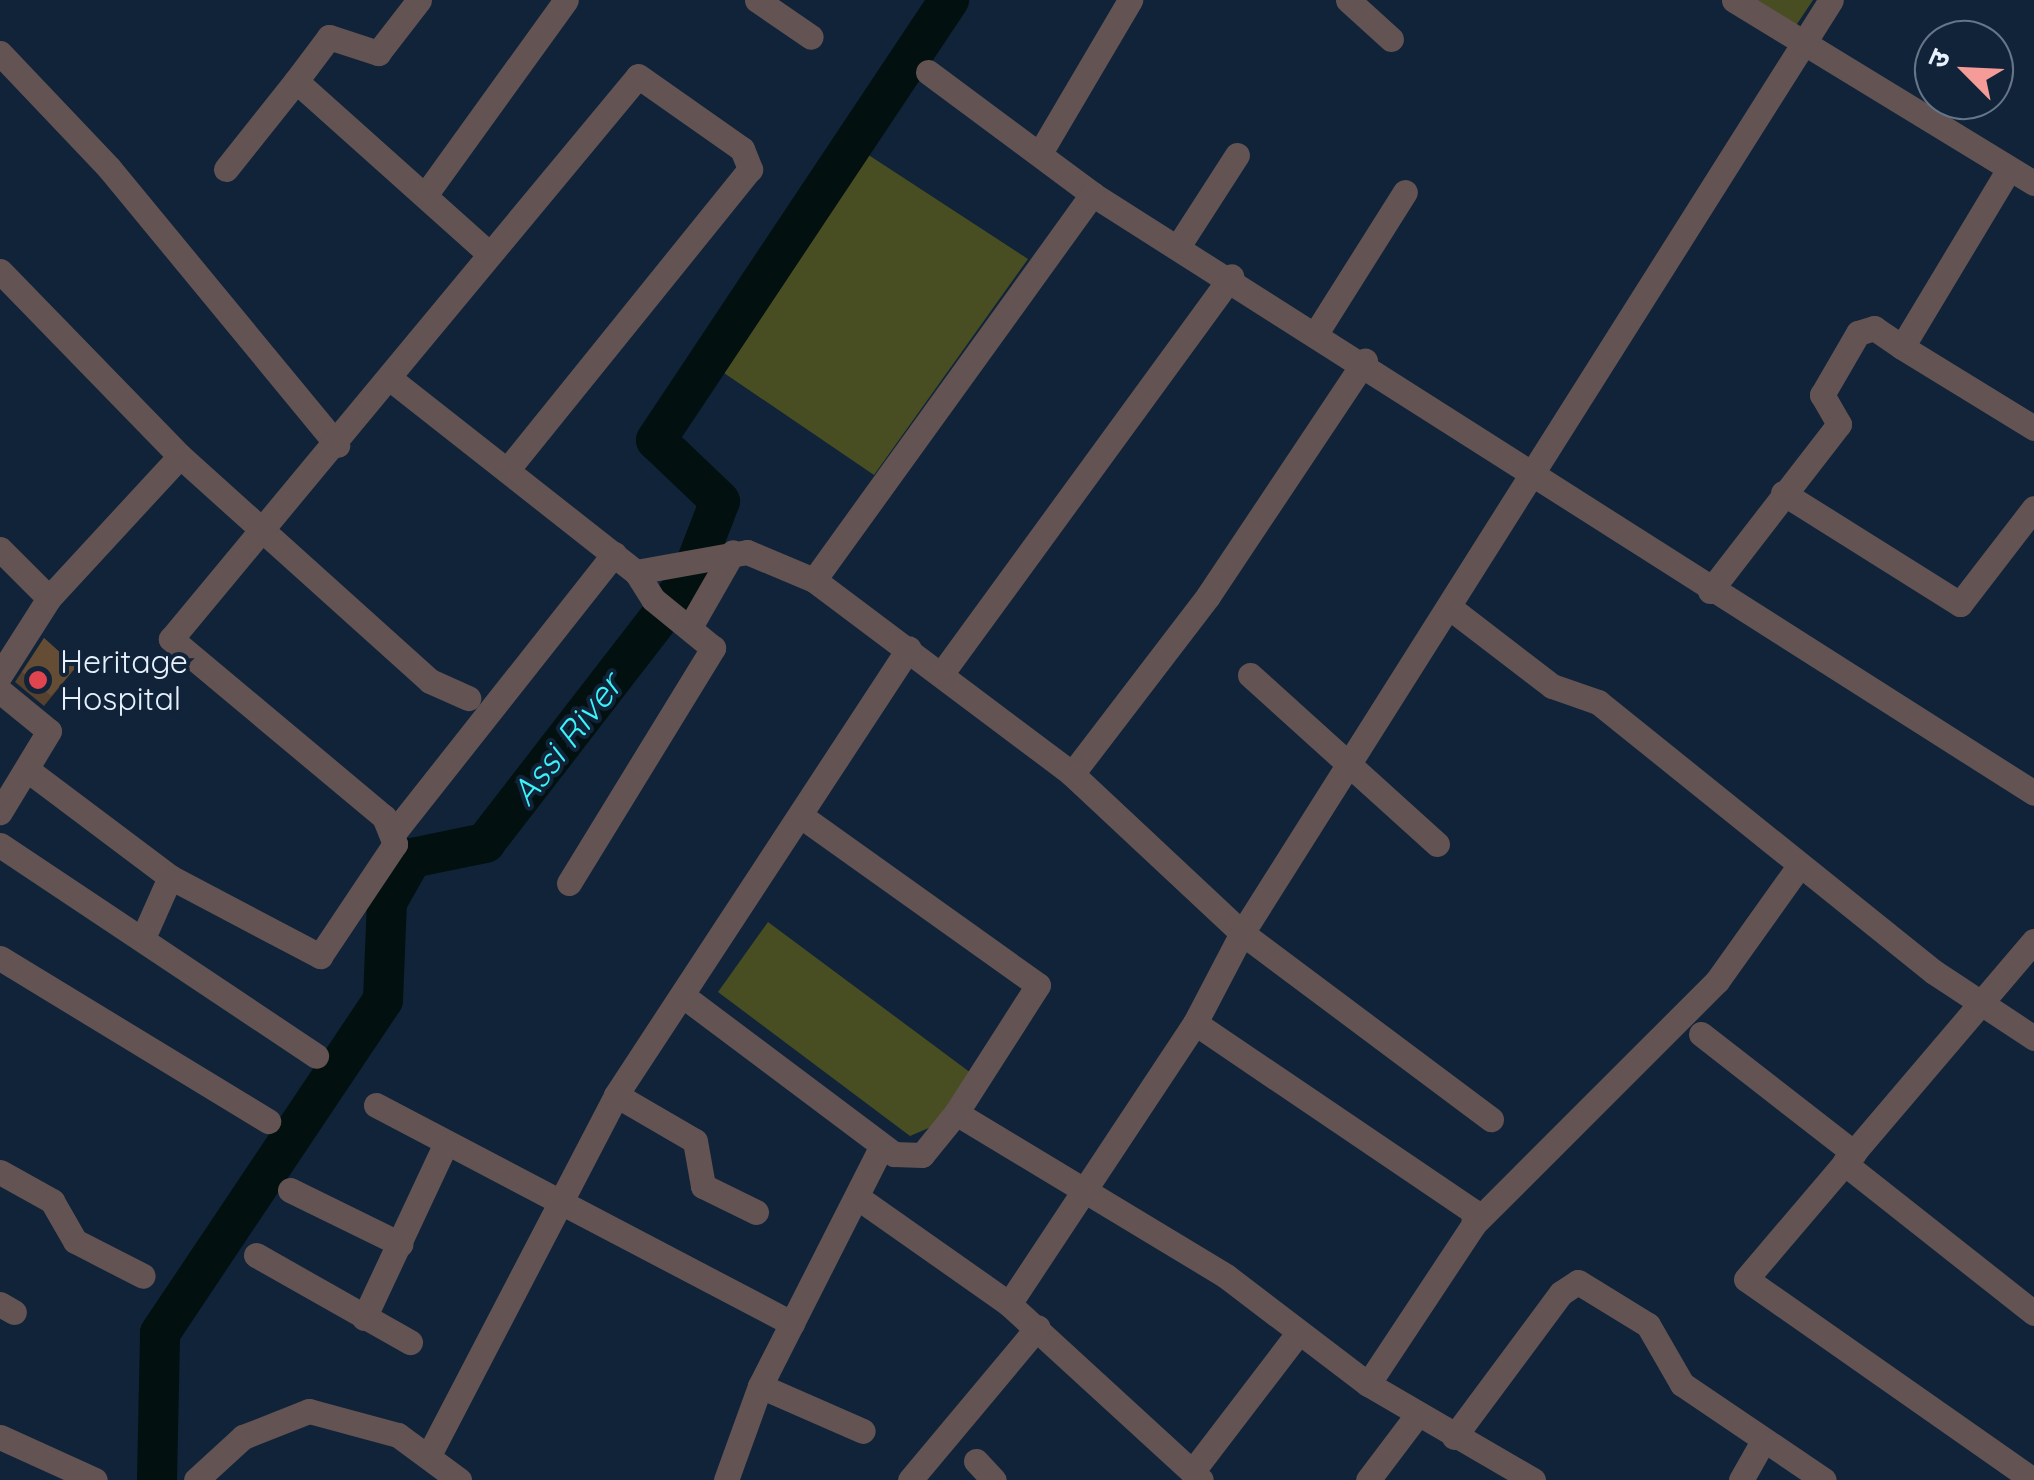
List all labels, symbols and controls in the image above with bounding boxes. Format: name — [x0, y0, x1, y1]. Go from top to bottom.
north arrow — [1914, 20, 2014, 120]
text: उ — [1919, 44, 1957, 73]
place label: Heritage Hospital — [60, 643, 188, 718]
water label: Assi River — [502, 665, 630, 813]
marker: Heritage Hospital — [25, 667, 51, 693]

